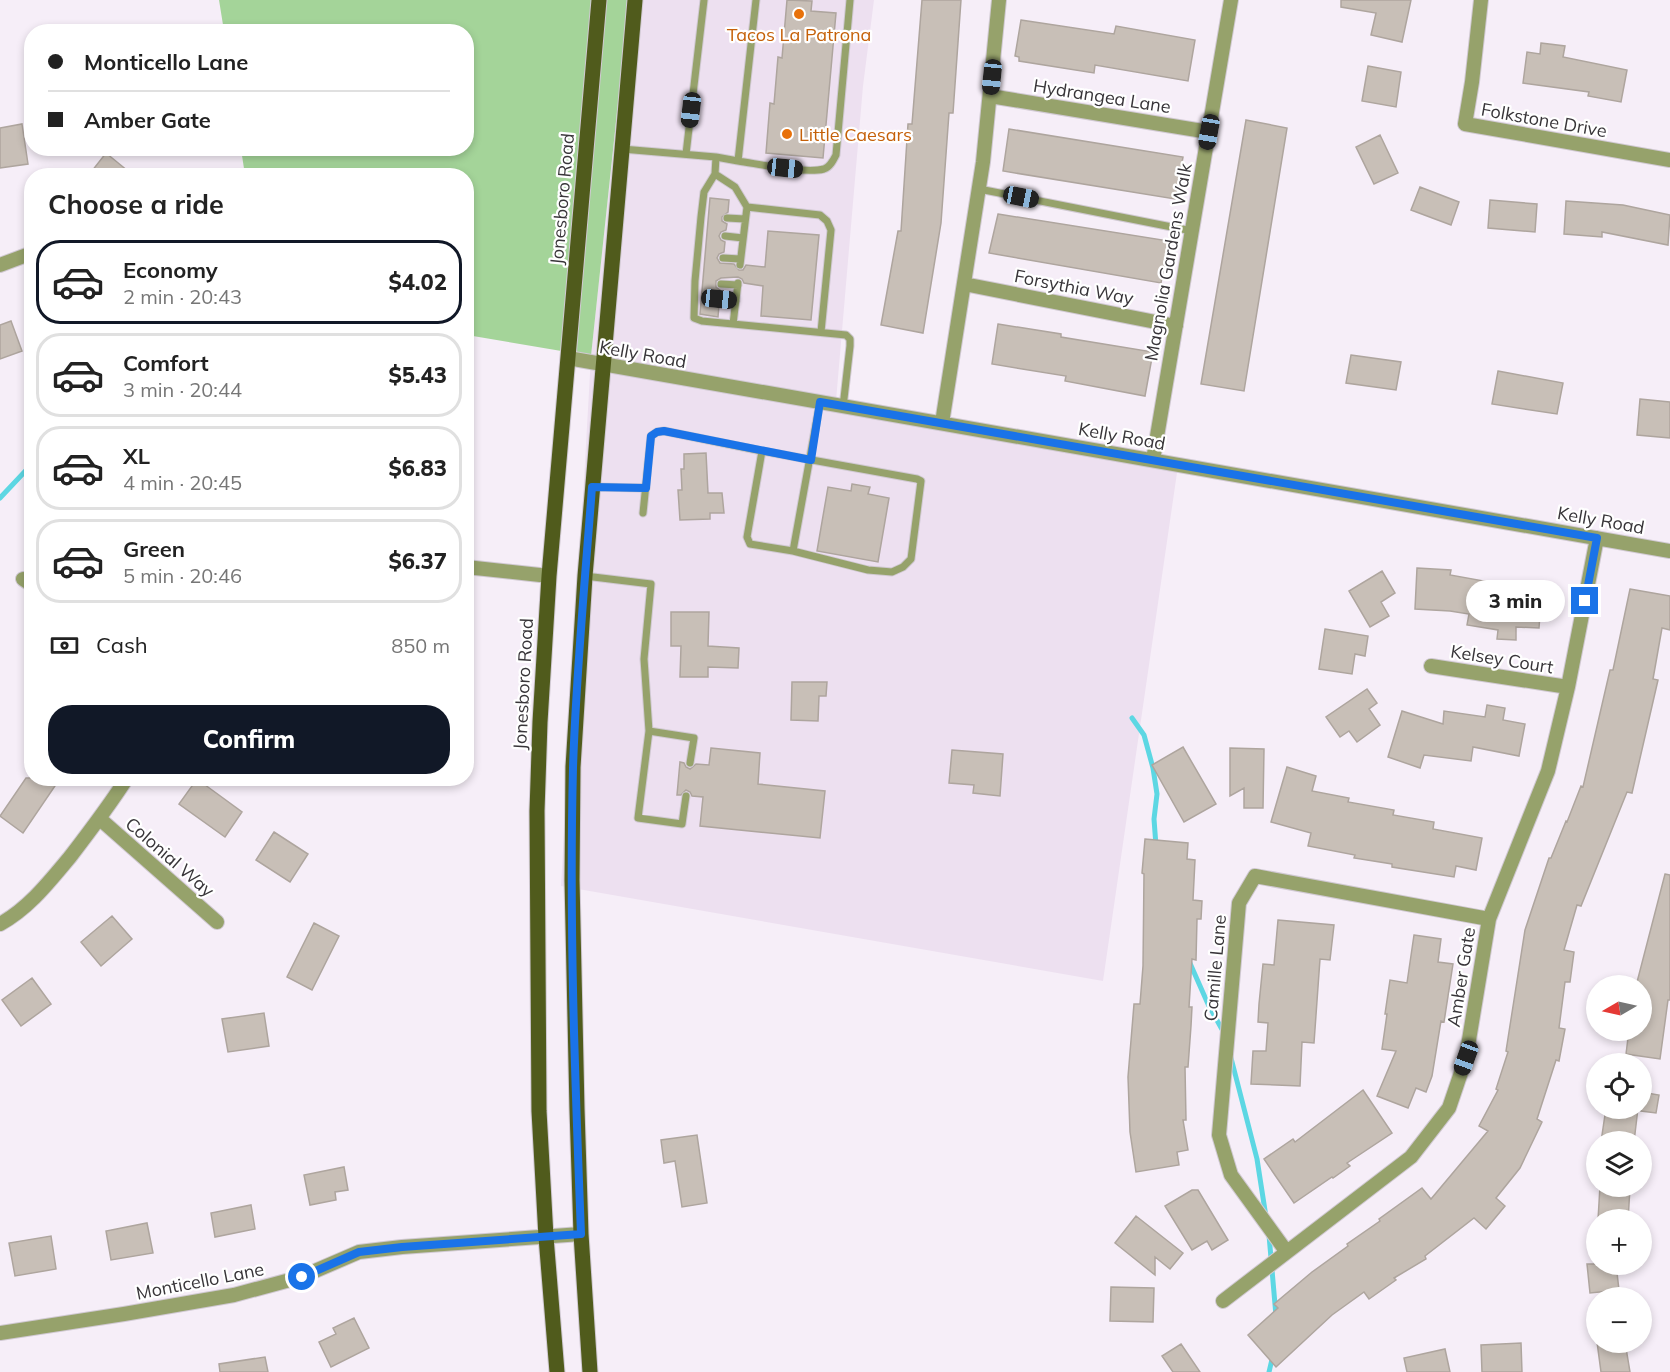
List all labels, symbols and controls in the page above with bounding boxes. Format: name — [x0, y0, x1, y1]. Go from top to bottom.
marker: Tacos La Patrona — [792, 7, 806, 21]
place label: Tacos La Patrona — [727, 23, 871, 46]
text: Monticello Lane — [84, 48, 248, 76]
car — [981, 58, 1003, 96]
street label: Hydrangea Lane — [1032, 74, 1172, 118]
car — [680, 91, 702, 129]
street label: Folkstone Drive — [1479, 98, 1609, 142]
text: Amber Gate — [84, 106, 211, 134]
car — [1197, 113, 1221, 151]
place label: Little Caesars — [799, 123, 912, 146]
marker: Little Caesars — [780, 127, 794, 141]
street label: Jonesboro Road — [545, 132, 579, 266]
car — [766, 157, 804, 179]
street label: Magnolia Gardens Walk — [1139, 161, 1197, 363]
car — [1002, 185, 1040, 209]
text: Choose a ride — [48, 187, 224, 221]
icon: car — [51, 255, 105, 309]
text: Economy — [123, 256, 218, 284]
street label: Forsythia Way — [1012, 264, 1136, 310]
text: $4.02 — [388, 268, 447, 296]
text: 2 min · 20:43 — [123, 284, 242, 309]
car — [700, 288, 738, 310]
street label: Kelly Road — [598, 335, 688, 373]
icon: car — [51, 348, 105, 402]
text: Comfort — [123, 349, 209, 377]
text: $5.43 — [388, 361, 447, 389]
text: 3 min · 20:44 — [123, 377, 242, 402]
street label: Kelly Road — [1077, 417, 1167, 455]
icon: car — [51, 441, 105, 495]
text: XL — [123, 442, 150, 470]
text: $6.83 — [388, 454, 447, 482]
text: 4 min · 20:45 — [123, 470, 242, 495]
street label: Kelly Road — [1556, 501, 1646, 539]
icon: car — [51, 534, 105, 588]
text: Green — [123, 535, 185, 563]
text: $6.37 — [388, 547, 447, 575]
text: 5 min · 20:46 — [123, 563, 242, 588]
callout: 3 min — [1465, 580, 1564, 622]
route end — [1571, 587, 1598, 614]
text: 3 min — [1489, 588, 1542, 613]
street label: Jonesboro Road — [508, 617, 538, 751]
icon: cash — [48, 629, 81, 662]
text: Cash — [96, 631, 148, 659]
text: 850 m — [391, 633, 450, 658]
street label: Kelsey Court — [1449, 640, 1555, 678]
button: Confirm — [48, 705, 450, 774]
street label: Colonial Way — [121, 812, 220, 902]
street label: Camille Lane — [1199, 914, 1231, 1022]
street label: Amber Gate — [1442, 925, 1480, 1029]
north arrow — [1586, 975, 1652, 1041]
map controls — [1586, 975, 1652, 1353]
car — [1451, 1038, 1481, 1078]
button: locate — [1586, 1053, 1652, 1119]
button: layers — [1586, 1131, 1652, 1197]
button: + — [1586, 1209, 1652, 1275]
street label: Monticello Lane — [134, 1257, 266, 1305]
route start — [288, 1263, 315, 1290]
button: − — [1586, 1287, 1652, 1353]

